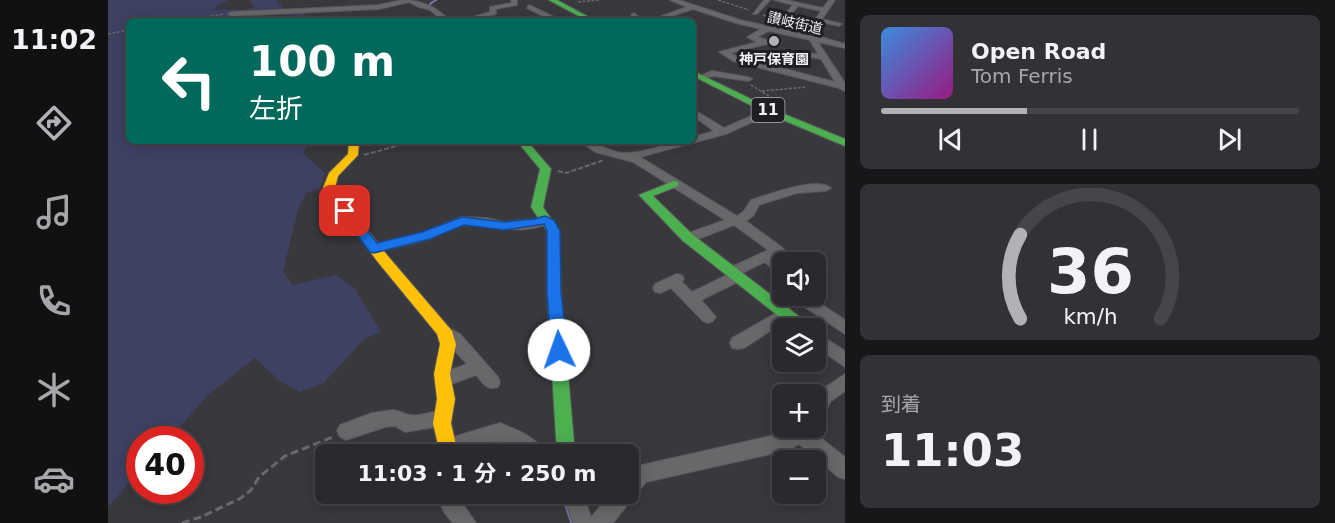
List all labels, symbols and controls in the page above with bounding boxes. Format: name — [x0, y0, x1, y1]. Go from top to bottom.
street label: 讃岐街道 — [766, 9, 824, 37]
text: 11:02 — [11, 24, 97, 55]
marker: 神戸保育園 — [767, 34, 781, 48]
text: 100 m — [249, 37, 395, 86]
text: Open Road — [971, 39, 1106, 64]
icon: left — [150, 42, 228, 120]
place label: 神戸保育園 — [739, 51, 809, 67]
text: Tom Ferris — [971, 64, 1073, 88]
text: 左折 — [249, 93, 303, 124]
road number: 11 — [752, 98, 784, 122]
icon: directions — [33, 102, 75, 144]
icon: previous — [934, 123, 967, 156]
icon: pause — [1073, 123, 1106, 156]
icon: next — [1213, 123, 1246, 156]
pin — [319, 185, 370, 236]
icon: music — [33, 191, 75, 233]
icon: arrive — [328, 194, 361, 227]
text: 36 — [1047, 235, 1133, 308]
map controls — [772, 252, 826, 504]
button: sound — [772, 252, 826, 306]
icon: phone — [33, 280, 75, 322]
text: km/h — [1063, 304, 1117, 329]
position arrow — [527, 318, 591, 382]
button: layers — [772, 318, 826, 372]
icon: climate — [33, 369, 75, 411]
button: + — [772, 384, 826, 438]
text: 到着 — [881, 392, 921, 416]
text: 11:03 — [881, 424, 1024, 477]
speed limit sign: 40 — [126, 426, 204, 504]
button: − — [772, 450, 826, 504]
icon: car — [33, 458, 75, 500]
text: 11:03 · 1 分 · 250 m — [358, 461, 596, 486]

